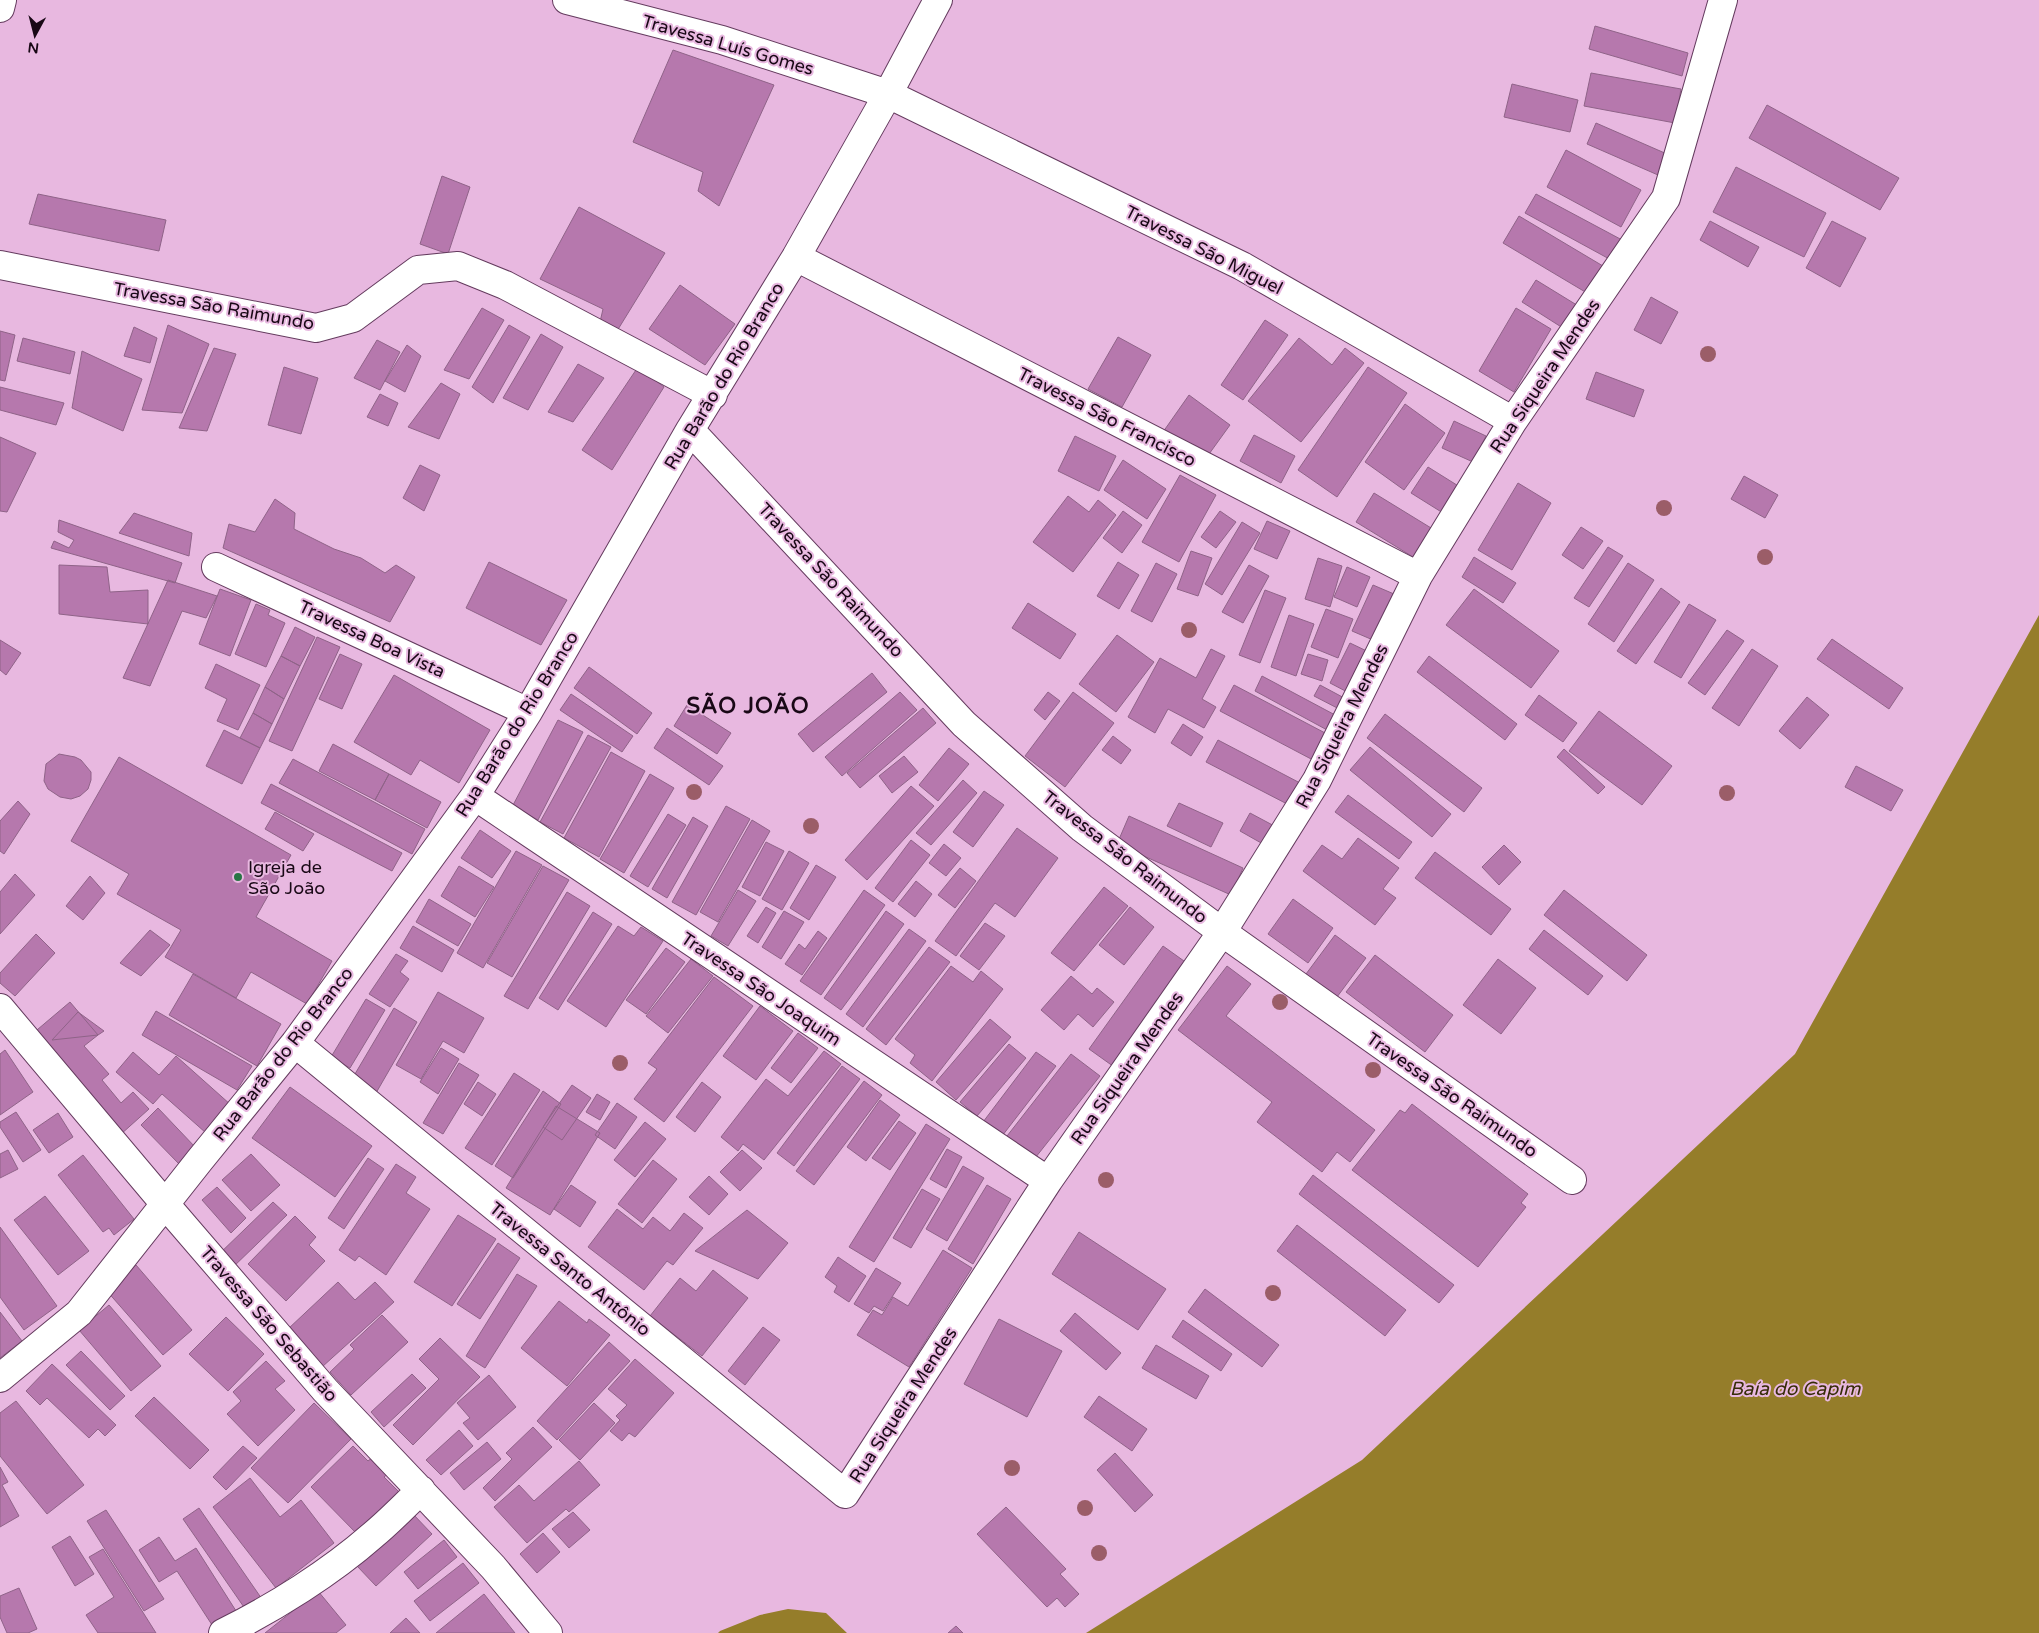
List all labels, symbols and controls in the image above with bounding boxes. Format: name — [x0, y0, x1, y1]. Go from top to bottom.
north arrow — [10, 10, 60, 60]
street label: Travessa Luís Gomes — [640, 10, 816, 80]
text: N — [27, 38, 40, 57]
street label: Travessa São Miguel — [1122, 201, 1286, 299]
street label: Travessa São Raimundo — [112, 278, 316, 334]
street label: Rua Barão do Rio Branco — [659, 278, 789, 474]
street label: Rua Siqueira Mendes — [1485, 295, 1605, 457]
street label: Travessa São Francisco — [1014, 363, 1200, 472]
street label: Travessa São Raimundo — [754, 498, 908, 662]
street label: Travessa Boa Vista — [295, 595, 449, 683]
street label: Rua Barão do Rio Branco — [451, 627, 583, 821]
street label: Rua Siqueira Mendes — [1291, 640, 1393, 812]
district label: SÃO JOÃO — [687, 692, 810, 719]
street label: Travessa São Raimundo — [1038, 786, 1212, 928]
place label: Igreja de São João — [248, 856, 325, 899]
marker: Igreja de São João — [232, 871, 244, 883]
street label: Travessa São Joaquim — [677, 927, 845, 1051]
street label: Rua Barão do Rio Branco — [208, 963, 358, 1145]
street label: Rua Siqueira Mendes — [1066, 987, 1188, 1149]
street label: Travessa São Raimundo — [1362, 1028, 1542, 1162]
street label: Travessa Santo Antônio — [485, 1197, 655, 1341]
street label: Travessa São Sebastião — [195, 1242, 343, 1406]
street label: Rua Siqueira Mendes — [844, 1323, 962, 1487]
water label: Baía do Capim — [1730, 1378, 1861, 1400]

